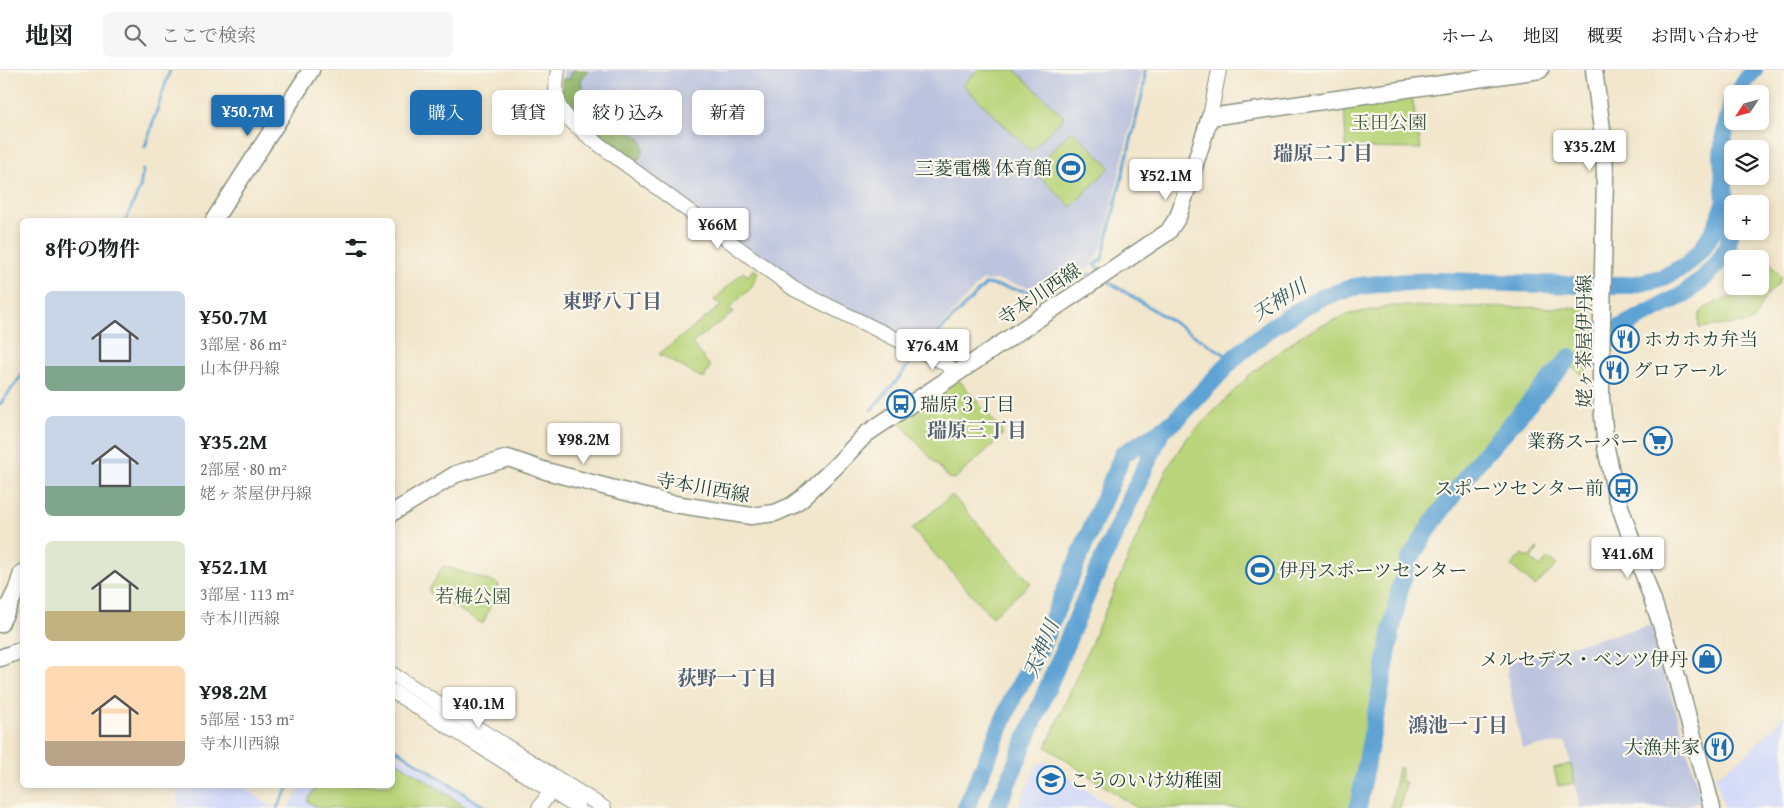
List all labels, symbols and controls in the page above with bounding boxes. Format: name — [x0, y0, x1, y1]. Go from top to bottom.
search box — [103, 12, 453, 57]
text: 地図 — [25, 18, 73, 53]
icon: search — [121, 21, 149, 49]
text: ここで検索 — [161, 21, 256, 49]
text: ホーム — [1441, 22, 1495, 49]
text: 地図 — [1523, 22, 1559, 49]
text: 概要 — [1587, 22, 1623, 49]
text: お問い合わせ — [1651, 22, 1759, 49]
north arrow — [1724, 85, 1769, 130]
map controls — [1724, 85, 1769, 295]
chip: 購入 — [410, 90, 482, 135]
chip: 賃貸 — [492, 90, 564, 135]
chip: 絞り込み — [574, 90, 682, 135]
chip: 新着 — [692, 90, 764, 135]
pin: ¥50.7M — [207, 94, 289, 137]
text: ¥50.7M — [222, 99, 274, 123]
park label: 玉田公園 — [1351, 108, 1427, 136]
pin: ¥35.2M — [1549, 129, 1631, 172]
text: ¥35.2M — [1564, 134, 1616, 158]
district label: 瑞原二丁目 — [1273, 138, 1373, 167]
button: layers — [1724, 140, 1769, 185]
sports icon: 三菱電機 体育館 — [1056, 153, 1086, 183]
place label: 三菱電機 体育館 — [915, 154, 1052, 182]
pin: ¥52.1M — [1125, 158, 1207, 201]
text: ¥52.1M — [1140, 163, 1192, 187]
button: + — [1724, 195, 1769, 240]
pin: ¥66M — [688, 208, 748, 250]
text: ¥66M — [699, 212, 737, 236]
text: 8件の物件 — [45, 233, 140, 264]
icon: filters — [342, 234, 370, 262]
button: − — [1724, 250, 1769, 295]
street label: 寺本川西線 — [992, 256, 1086, 332]
water label: 天神川 — [1246, 270, 1314, 328]
street label: 姥ヶ茶屋伊丹線 — [1570, 274, 1598, 408]
district label: 東野八丁目 — [562, 286, 662, 315]
text: ¥50.7M — [200, 301, 268, 332]
icon: home — [85, 311, 145, 371]
restaurant icon: ホカホカ弁当 — [1610, 324, 1640, 354]
place label: ホカホカ弁当 — [1644, 325, 1758, 353]
pin: ¥76.4M — [892, 328, 974, 371]
text: 3部屋 · 86 m² — [200, 332, 287, 356]
text: ¥76.4M — [907, 333, 959, 357]
restaurant icon: グロアール — [1599, 355, 1629, 385]
text: 山本伊丹線 — [200, 356, 280, 380]
place label: グロアール — [1633, 356, 1727, 384]
bus stop icon: 瑞原３丁目 — [886, 389, 916, 419]
place label: 瑞原３丁目 — [920, 390, 1015, 418]
district label: 瑞原三丁目 — [927, 415, 1027, 444]
pin: ¥98.2M — [543, 422, 625, 465]
text: ¥35.2M — [200, 426, 268, 457]
supermarket icon: 業務スーパー — [1643, 426, 1673, 456]
text: ¥98.2M — [558, 427, 610, 451]
place label: 業務スーパー — [1527, 427, 1639, 455]
icon: home — [85, 436, 145, 496]
text: 2部屋 · 80 m² — [200, 457, 287, 481]
street label: 寺本川西線 — [654, 465, 752, 509]
bus stop icon: スポーツセンター前 — [1608, 473, 1638, 503]
place label: スポーツセンター前 — [1435, 474, 1604, 502]
text: 姥ヶ茶屋伊丹線 — [200, 481, 312, 505]
pin: ¥41.6M — [1587, 536, 1669, 579]
text: ¥41.6M — [1602, 541, 1654, 565]
text: ¥52.1M — [200, 551, 268, 582]
sports icon: 伊丹スポーツセンター — [1245, 555, 1275, 585]
place label: 伊丹スポーツセンター — [1279, 556, 1467, 584]
icon: home — [85, 561, 145, 621]
text: 3部屋 · 113 m² — [200, 582, 295, 606]
park label: 若梅公園 — [435, 582, 511, 610]
text: 寺本川西線 — [200, 606, 280, 630]
water label: 天神川 — [1015, 614, 1066, 682]
shop icon: メルセデス・ベンツ伊丹 — [1692, 644, 1722, 674]
place label: メルセデス・ベンツ伊丹 — [1480, 645, 1688, 673]
district label: 荻野一丁目 — [677, 663, 777, 692]
text: ¥98.2M — [200, 676, 268, 707]
icon: home — [85, 686, 145, 746]
pin: ¥40.1M — [438, 686, 520, 729]
text: ¥40.1M — [453, 691, 505, 715]
text: 5部屋 · 153 m² — [200, 707, 295, 731]
district label: 鴻池一丁目 — [1408, 710, 1508, 739]
text: 寺本川西線 — [200, 731, 280, 755]
restaurant icon: 大漁丼家 — [1704, 732, 1734, 762]
place label: 大漁丼家 — [1624, 733, 1700, 761]
school or university icon: こうのいけ幼稚園 — [1036, 765, 1066, 795]
place label: こうのいけ幼稚園 — [1070, 766, 1222, 794]

